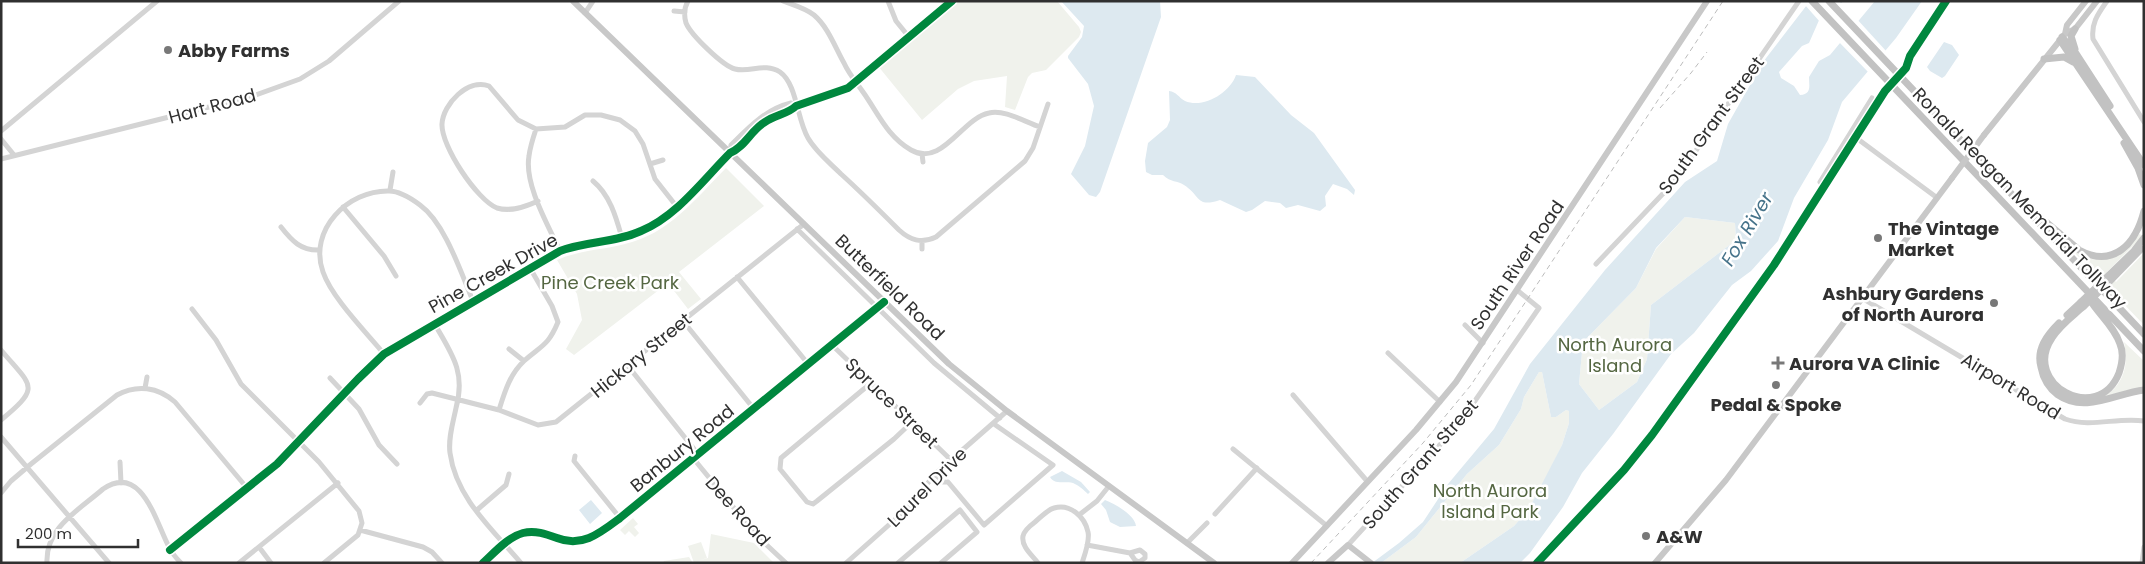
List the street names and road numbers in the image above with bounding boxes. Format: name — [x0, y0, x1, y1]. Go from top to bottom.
street label: South Grant Street — [1652, 51, 1770, 199]
street label: Hart Road — [166, 82, 258, 130]
street label: Ronald Reagan Memorial Tollway — [1907, 82, 2133, 314]
street label: South River Road — [1464, 195, 1570, 335]
street label: Pine Creek Drive — [424, 227, 562, 319]
street label: Butterfield Road — [830, 228, 950, 346]
street label: Hickory Street — [585, 307, 697, 403]
street label: Airport Road — [1957, 346, 2065, 426]
street label: Spruce Street — [840, 352, 944, 454]
street label: South Grant Street — [1356, 394, 1484, 534]
street label: Banbury Road — [625, 398, 739, 498]
street label: Laurel Drive — [881, 441, 973, 533]
street label: Dee Road — [700, 470, 776, 552]

